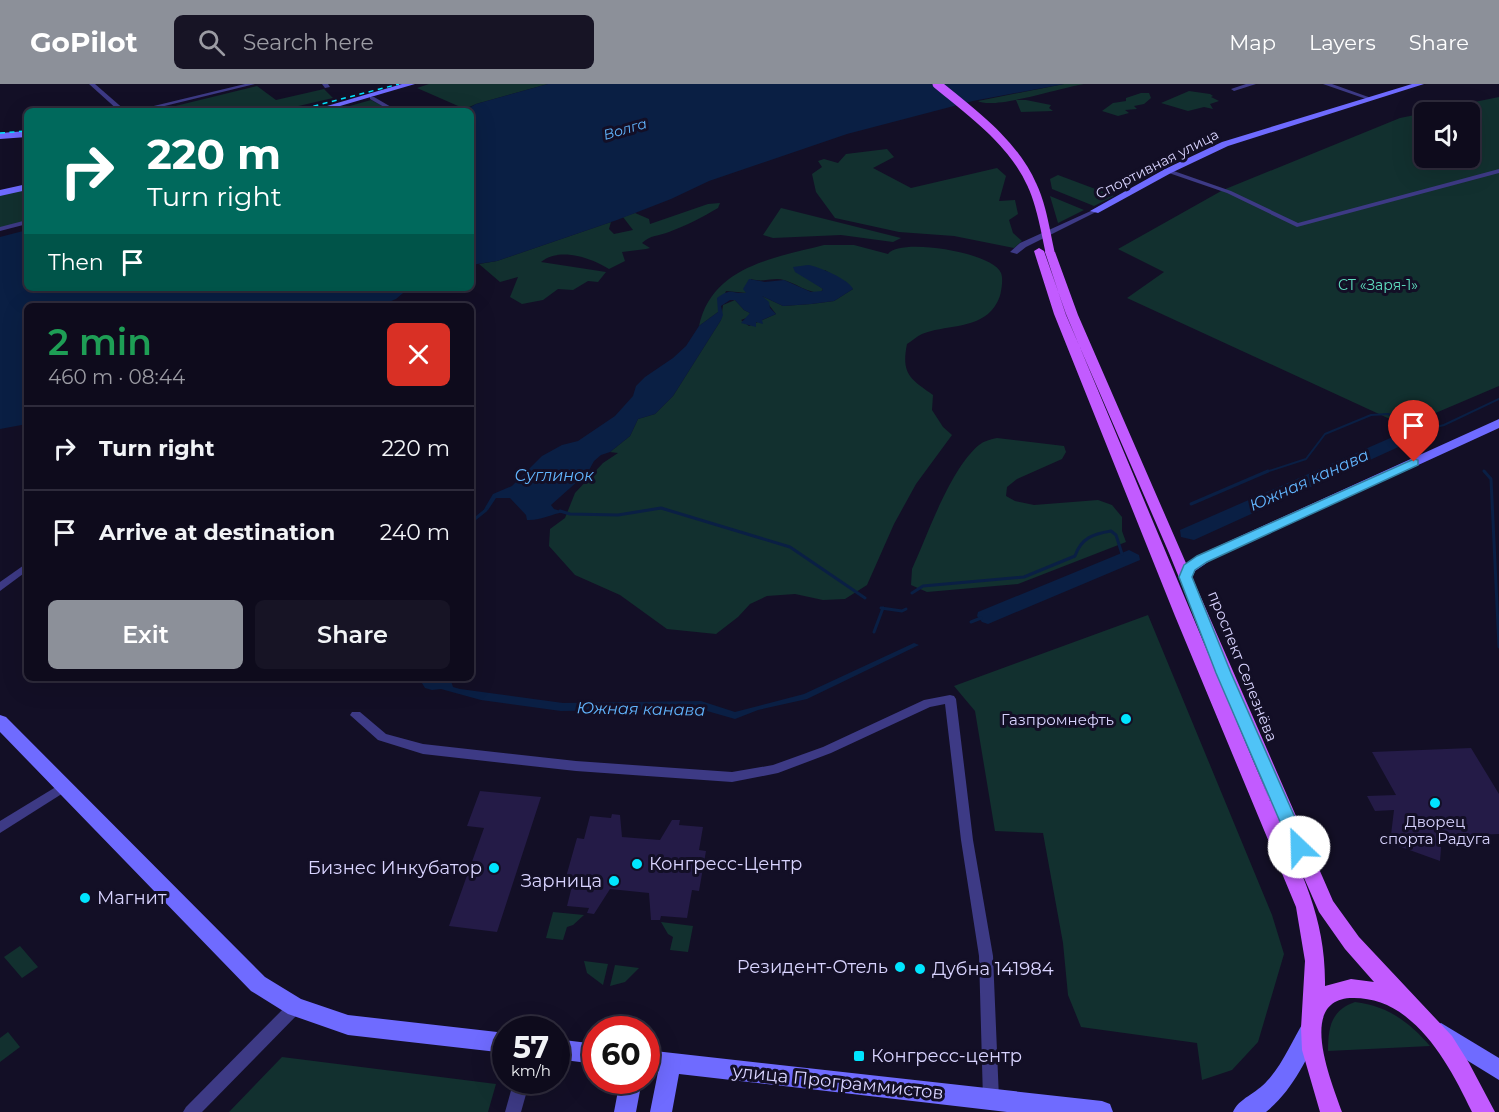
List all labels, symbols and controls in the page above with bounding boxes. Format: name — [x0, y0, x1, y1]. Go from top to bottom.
search box — [174, 15, 594, 69]
text: GoPilot — [30, 25, 138, 59]
icon: search — [195, 26, 228, 59]
text: Search here — [243, 29, 374, 56]
text: Map — [1229, 30, 1276, 55]
text: Layers — [1309, 30, 1376, 55]
text: Share — [1409, 30, 1469, 55]
map controls — [1414, 102, 1480, 168]
button: sound — [1414, 102, 1480, 168]
water label: Волга — [601, 114, 649, 144]
street label: Спортивная улица — [1092, 125, 1222, 203]
text: 220 m — [147, 128, 281, 180]
icon: right — [48, 132, 126, 210]
text: Turn right — [147, 180, 282, 213]
icon: arrive — [116, 246, 149, 279]
text: Then — [48, 249, 104, 276]
park label: СТ «Заря-1» — [1338, 276, 1418, 294]
text: 2 min — [48, 320, 152, 364]
button: close — [387, 323, 450, 386]
text: 460 m · 08:44 — [48, 365, 185, 389]
pin — [1388, 400, 1439, 462]
icon: arrive — [1397, 409, 1430, 442]
icon: right — [48, 432, 81, 465]
text: Turn right — [99, 435, 214, 462]
text: 220 m — [381, 435, 450, 462]
water label: Южная канава — [1246, 445, 1372, 515]
water label: Суглинок — [514, 466, 594, 485]
icon: arrive — [48, 516, 81, 549]
text: Arrive at destination — [99, 519, 335, 546]
text: 240 m — [380, 519, 450, 546]
street label: проспект Селезнёва — [1204, 588, 1282, 744]
button: Exit — [48, 600, 243, 669]
button: Share — [255, 600, 450, 669]
water label: Южная канава — [576, 698, 706, 720]
place label: Газпромнефть — [1001, 710, 1114, 729]
marker: Газпромнефть — [1119, 712, 1133, 726]
marker: Дворец спорта Радуга — [1428, 796, 1442, 810]
place label: Дворец спорта Радуга — [1379, 812, 1491, 848]
position arrow — [1267, 815, 1331, 879]
place label: Конгресс-Центр — [649, 853, 802, 875]
place label: Бизнес Инкубатор — [308, 857, 482, 879]
marker: Конгресс-Центр — [630, 857, 644, 871]
marker: Бизнес Инкубатор — [487, 861, 501, 875]
place label: Зарница — [521, 870, 602, 892]
marker: Зарница — [607, 874, 621, 888]
place label: Магнит — [97, 887, 167, 909]
marker: Магнит — [78, 891, 92, 905]
place label: Резидент-Отель — [737, 956, 888, 978]
place label: Дубна 141984 — [932, 958, 1054, 980]
marker: Резидент-Отель — [893, 960, 907, 974]
marker: Дубна 141984 — [913, 962, 927, 976]
speed limit sign: 60 — [582, 1016, 660, 1094]
text: 57 — [513, 1029, 549, 1066]
place label: Конгресс-центр — [871, 1045, 1022, 1067]
marker: Конгресс-центр — [852, 1049, 866, 1063]
street label: улица Программистов — [730, 1060, 945, 1104]
text: km/h — [511, 1061, 551, 1080]

